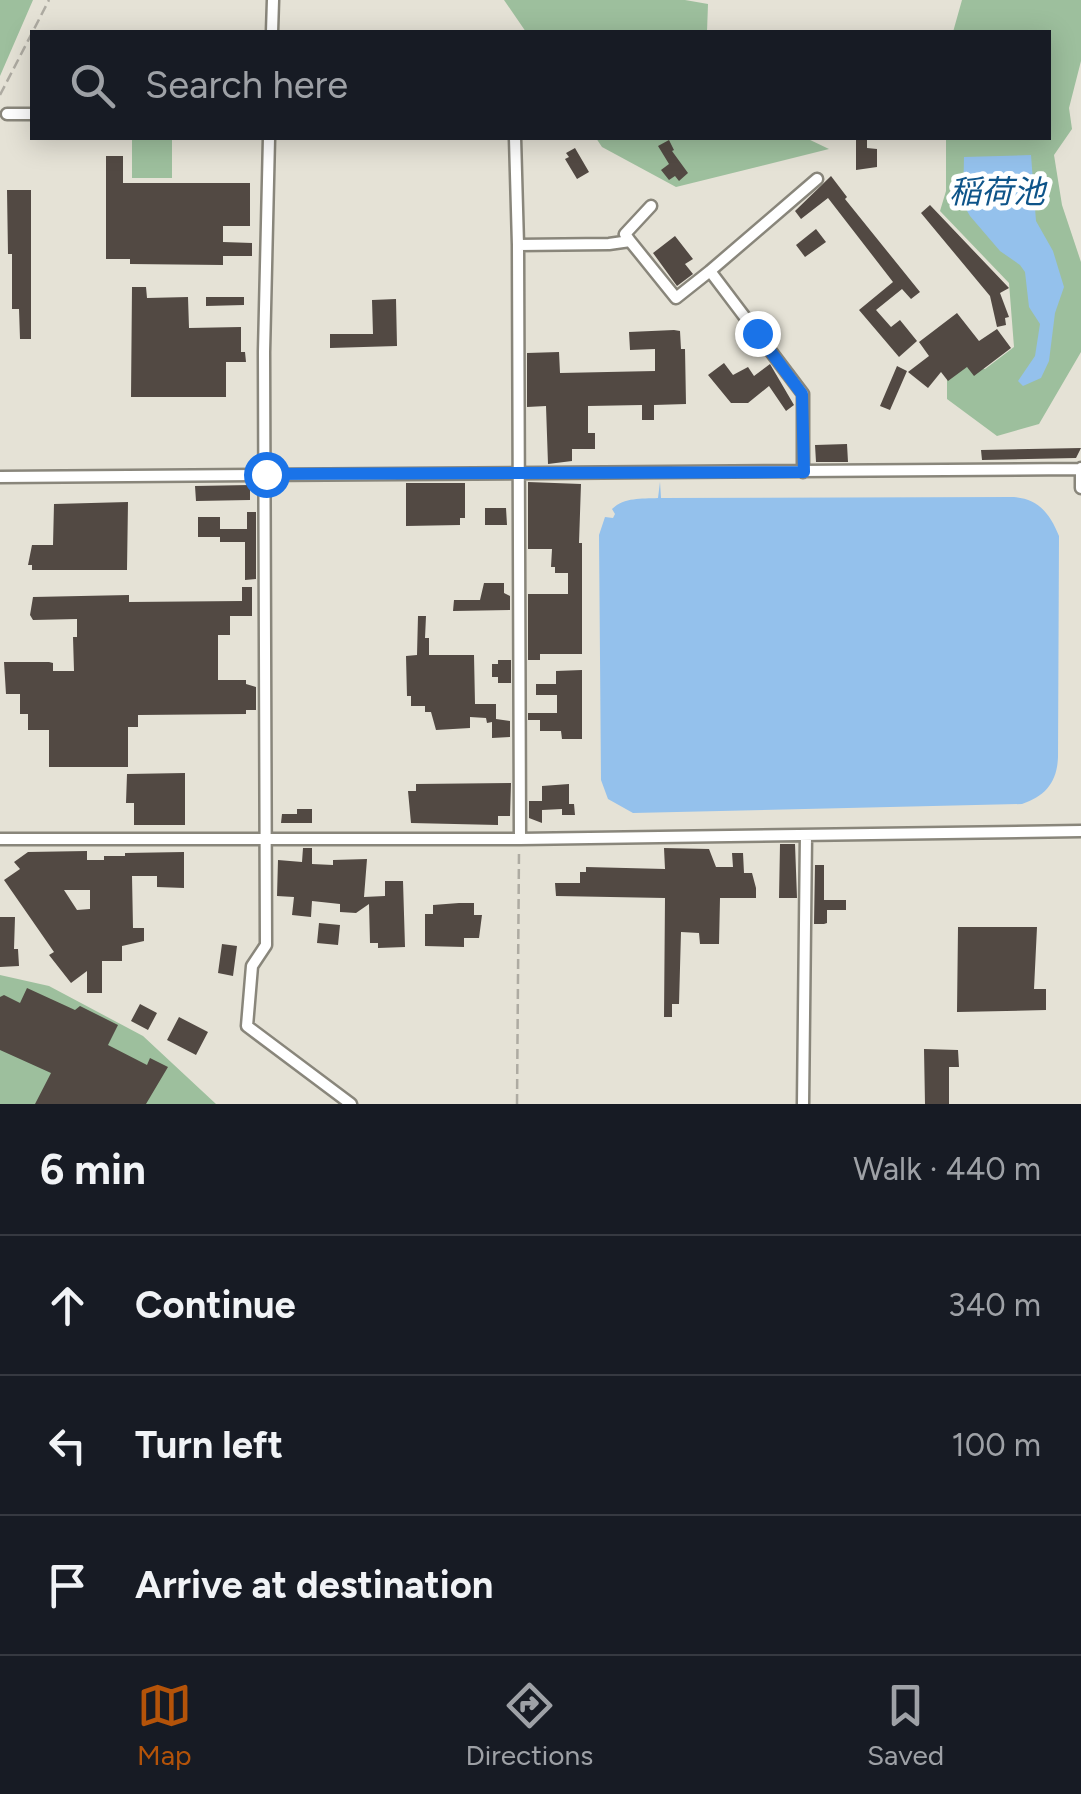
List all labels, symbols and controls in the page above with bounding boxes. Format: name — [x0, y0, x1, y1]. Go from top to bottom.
search box — [30, 30, 1051, 140]
icon: search — [65, 58, 120, 113]
text: Search here — [145, 62, 348, 108]
water label: 稲荷池 — [949, 173, 1048, 211]
route end — [735, 311, 781, 357]
route start — [244, 452, 290, 498]
text: 6 min — [40, 1144, 146, 1195]
text: Walk · 440 m — [853, 1150, 1041, 1188]
icon: ahead — [40, 1278, 95, 1333]
text: Continue — [135, 1282, 296, 1328]
text: 340 m — [948, 1286, 1041, 1324]
icon: left — [40, 1418, 95, 1473]
text: Turn left — [135, 1422, 283, 1468]
text: 100 m — [952, 1426, 1041, 1464]
icon: arrive — [40, 1558, 95, 1613]
text: Arrive at destination — [135, 1562, 493, 1608]
tab: Map — [137, 1678, 192, 1772]
tab: Directions — [466, 1678, 593, 1772]
tab: Saved — [867, 1678, 944, 1772]

